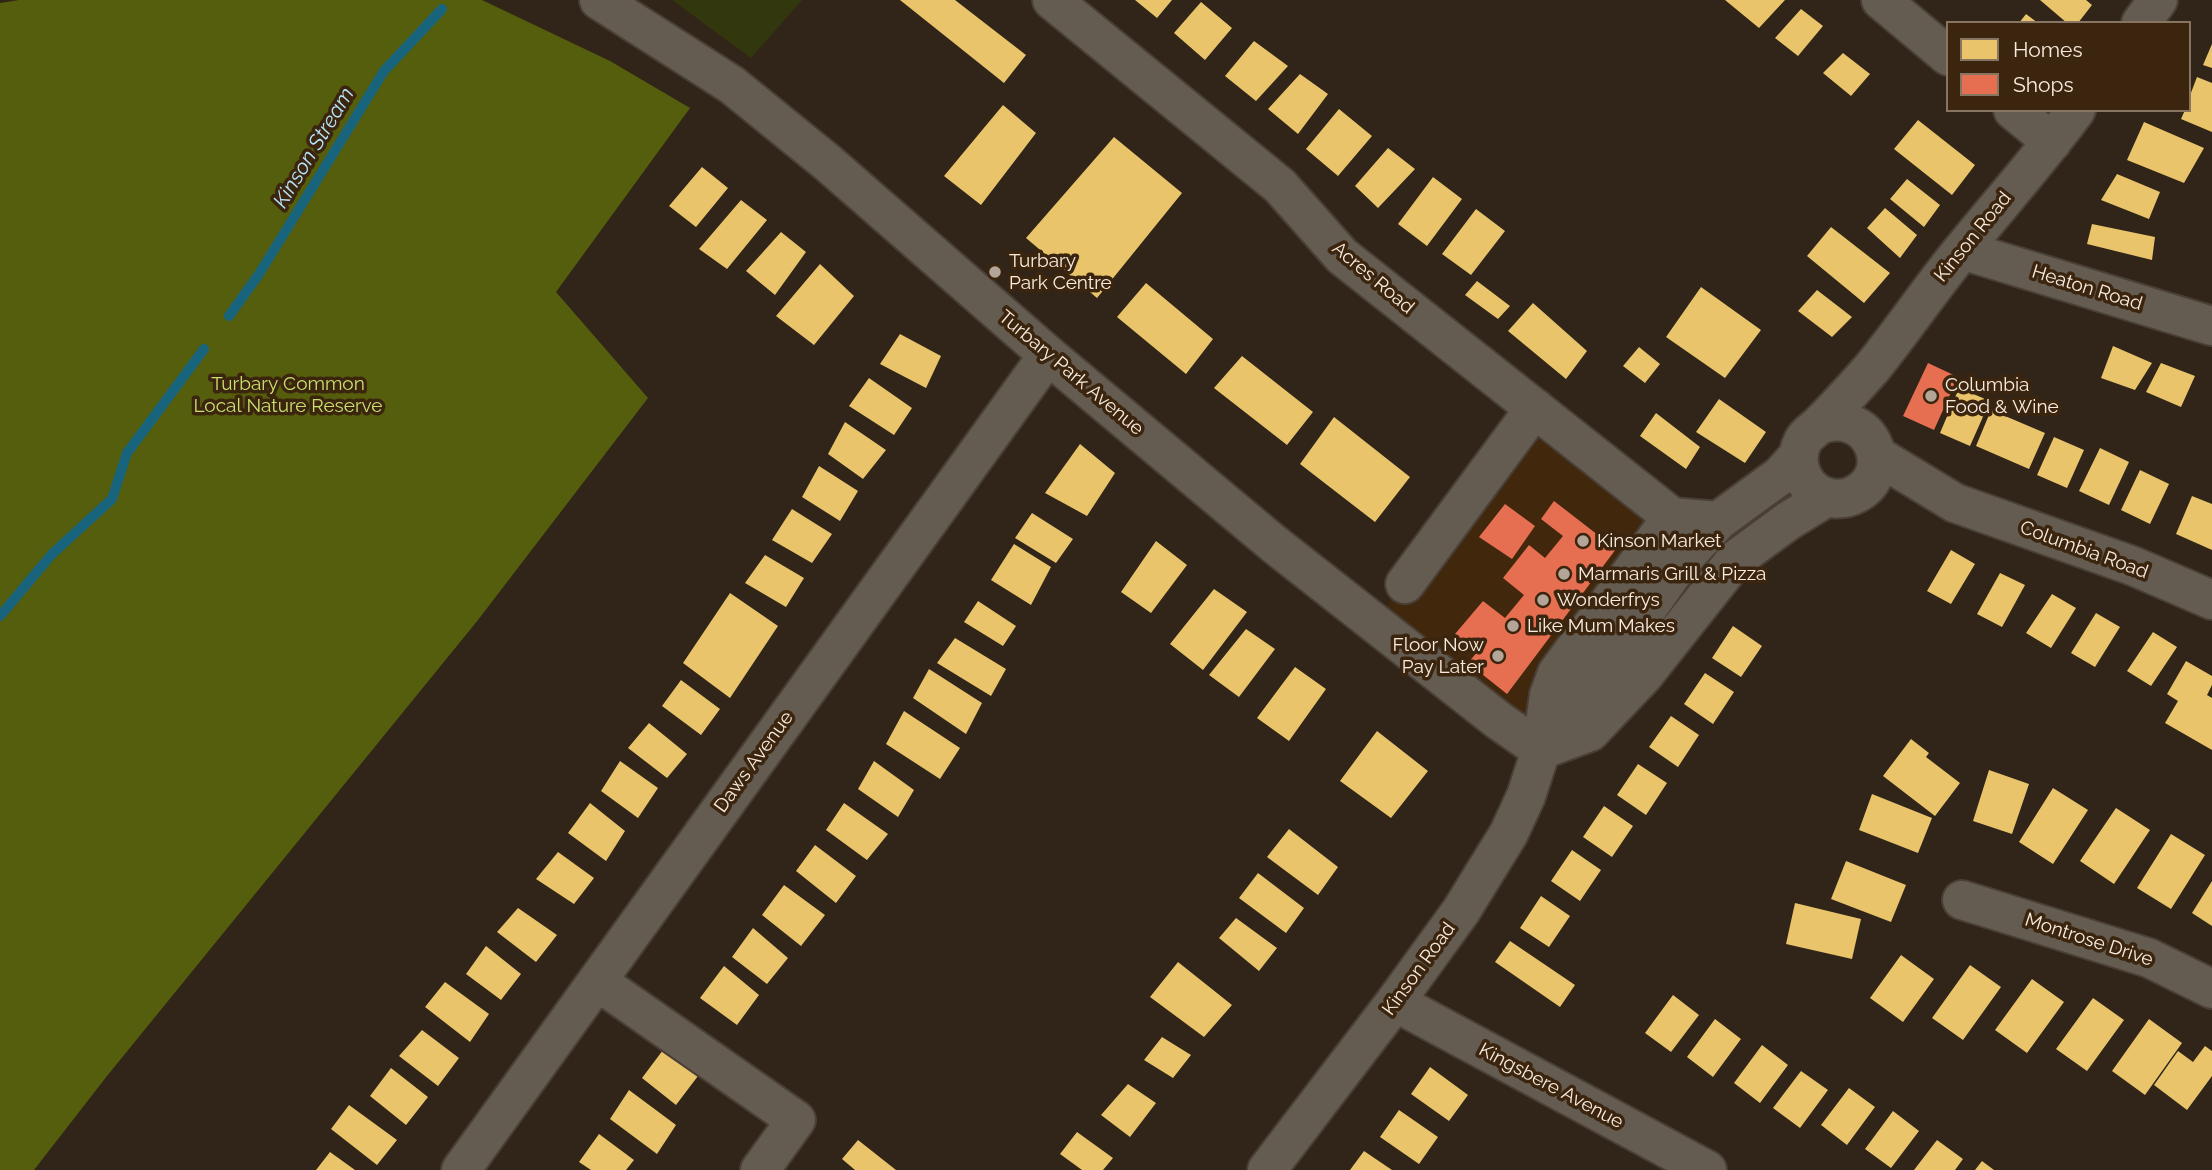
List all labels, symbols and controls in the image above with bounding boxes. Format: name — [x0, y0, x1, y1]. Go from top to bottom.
legend — [1946, 21, 2191, 112]
text: Homes — [2013, 37, 2083, 62]
text: Shops — [2013, 72, 2074, 97]
water label: Kinson Stream — [268, 83, 360, 213]
street label: Kinson Road — [1930, 187, 2016, 287]
street label: Acres Road — [1327, 237, 1419, 319]
place label: Turbary Park Centre — [1009, 250, 1112, 294]
street label: Heaton Road — [2029, 260, 2145, 316]
marker: Turbary Park Centre — [987, 264, 1003, 280]
street label: Turbary Park Avenue — [994, 306, 1148, 440]
park label: Turbary Common Local Nature Reserve — [193, 373, 383, 417]
place label: Columbia Food & Wine — [1945, 374, 2059, 418]
marker: Columbia Food & Wine — [1923, 388, 1939, 404]
street label: Columbia Road — [2017, 516, 2151, 584]
place label: Kinson Market — [1597, 530, 1721, 552]
marker: Kinson Market — [1575, 533, 1591, 549]
place label: Marmaris Grill & Pizza — [1578, 563, 1766, 585]
marker: Marmaris Grill & Pizza — [1556, 566, 1572, 582]
place label: Wonderfrys — [1557, 589, 1660, 611]
marker: Wonderfrys — [1535, 592, 1551, 608]
place label: Like Mum Makes — [1527, 615, 1675, 637]
marker: Like Mum Makes — [1505, 618, 1521, 634]
place label: Floor Now Pay Later — [1393, 634, 1484, 678]
marker: Floor Now Pay Later — [1490, 648, 1506, 664]
street label: Daws Avenue — [710, 707, 798, 817]
street label: Montrose Drive — [2022, 909, 2156, 971]
street label: Kinson Road — [1378, 918, 1460, 1020]
street label: Kingsbere Avenue — [1475, 1038, 1627, 1134]

